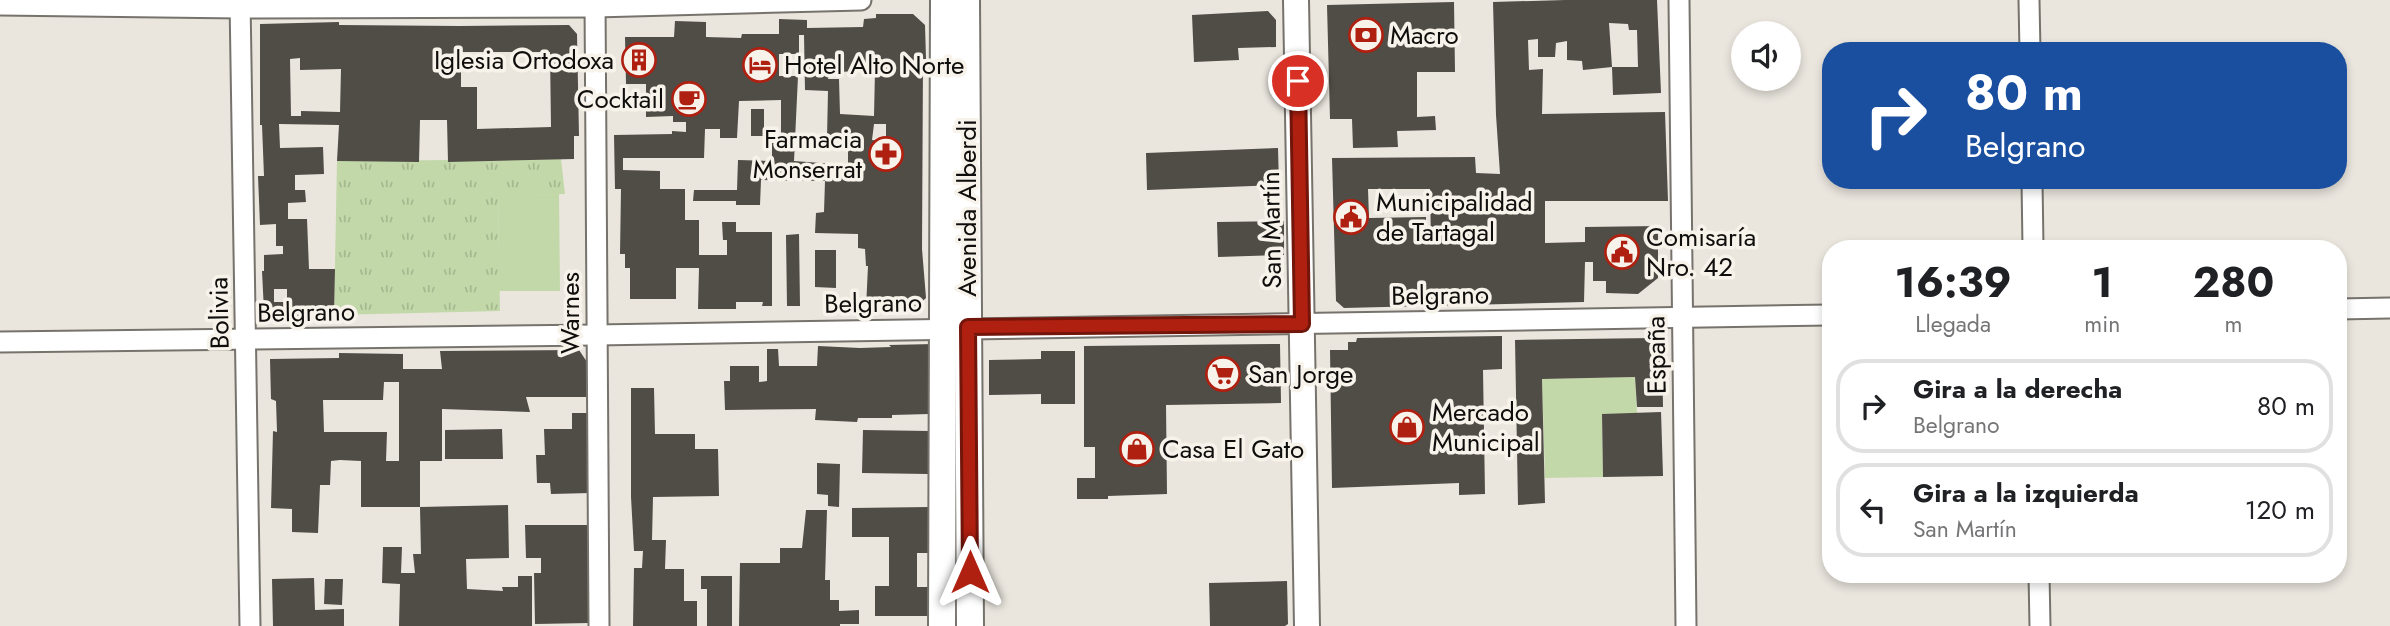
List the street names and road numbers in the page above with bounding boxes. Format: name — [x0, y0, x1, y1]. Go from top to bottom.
street label: Avenida Alberdi — [948, 119, 986, 297]
street label: San Martín — [1251, 171, 1291, 289]
street label: Warnes — [551, 272, 589, 354]
street label: Belgrano — [1391, 275, 1489, 315]
street label: Bolivia — [199, 277, 239, 349]
street label: Belgrano — [824, 283, 922, 323]
street label: Belgrano — [257, 292, 355, 332]
street label: España — [1636, 316, 1676, 394]

